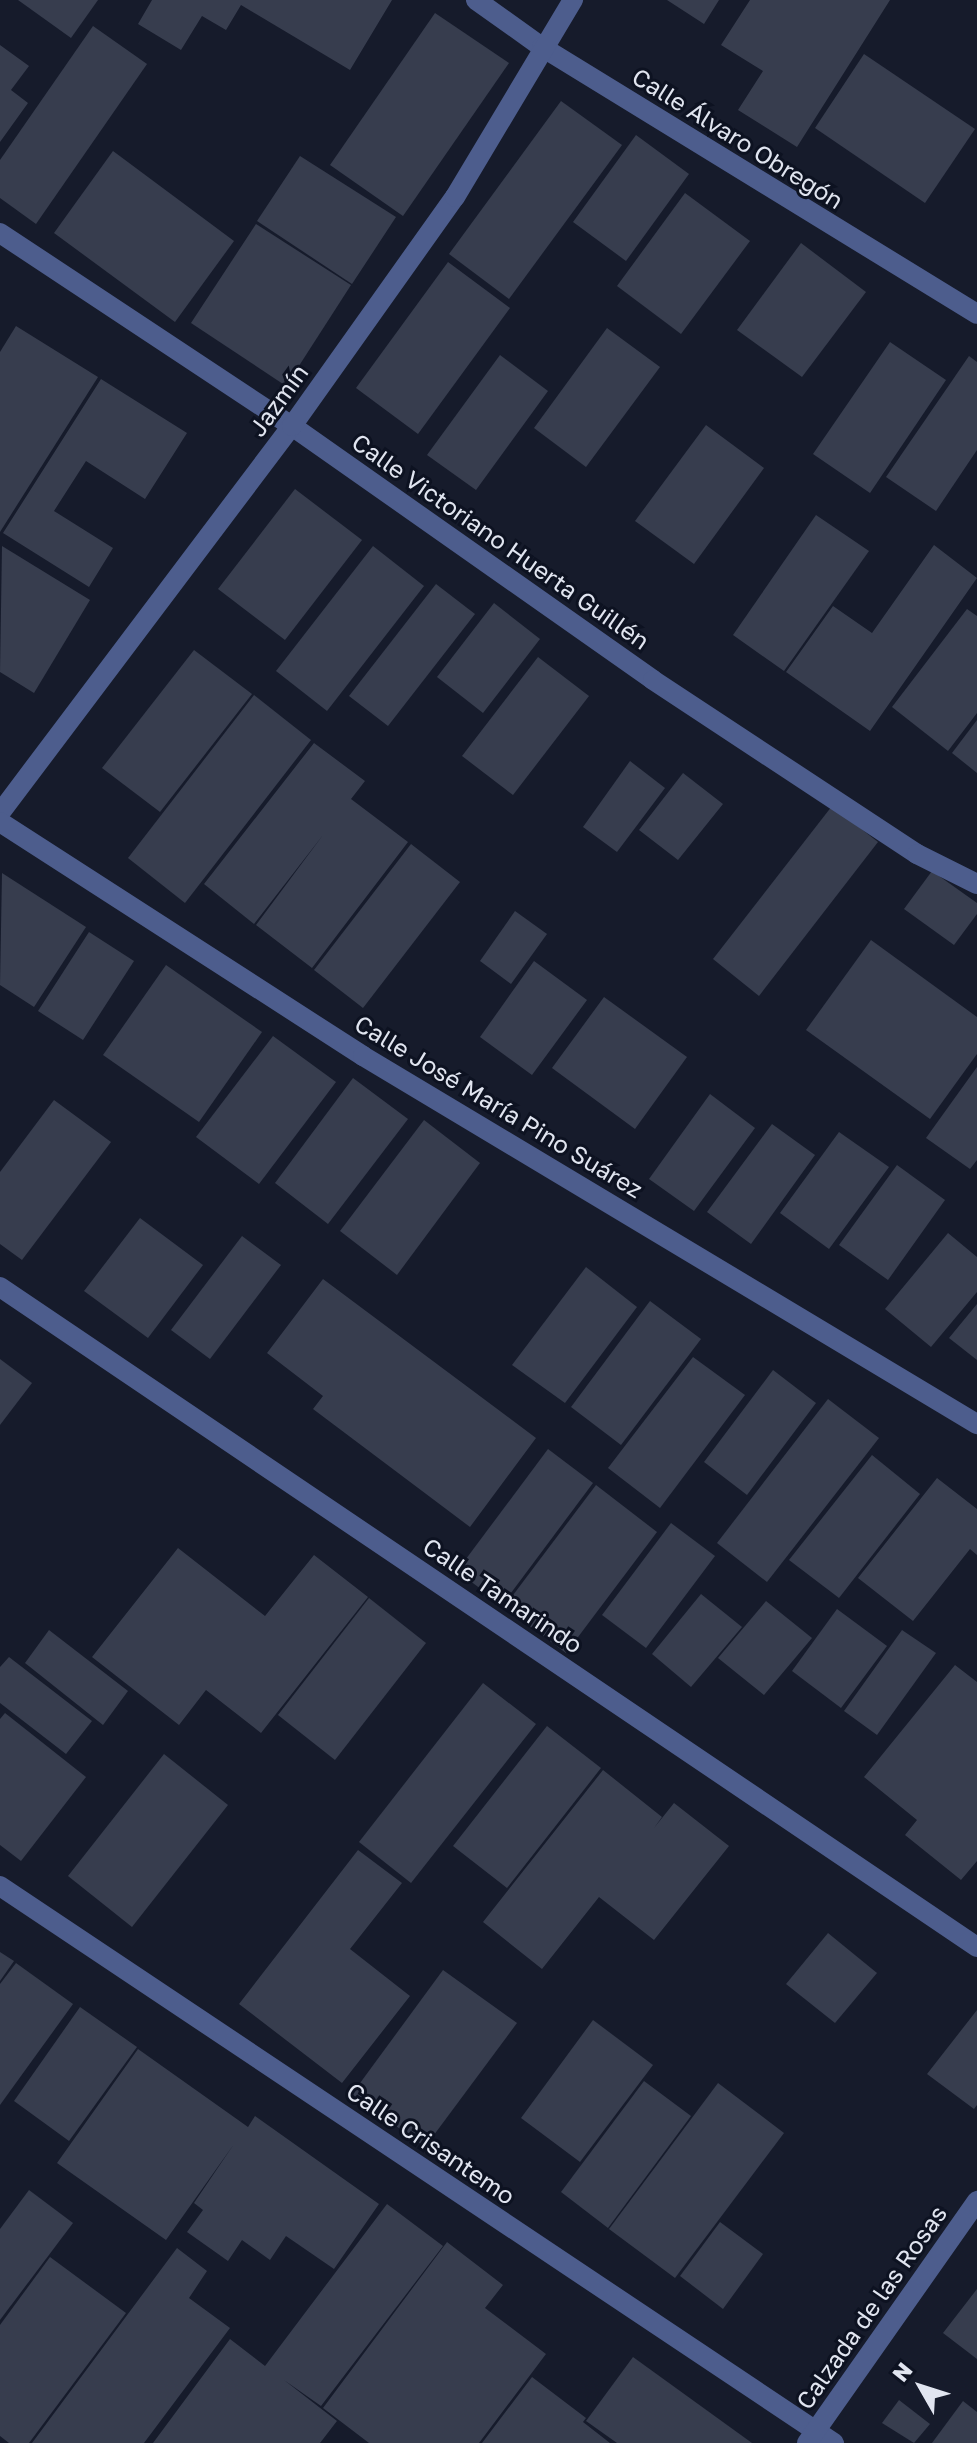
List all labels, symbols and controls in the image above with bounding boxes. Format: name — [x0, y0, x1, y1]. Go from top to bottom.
street label: Calle Álvaro Obregón — [627, 61, 849, 215]
street label: Jazmín — [242, 359, 314, 441]
street label: Calle Victoriano Huerta Guillén — [347, 427, 655, 655]
street label: Calle José María Pino Suárez — [350, 1008, 648, 1204]
street label: Calle Tamarindo — [418, 1531, 588, 1659]
street label: Calle Crisantemo — [341, 2076, 521, 2210]
street label: Calzada de las Rosas — [790, 2200, 952, 2414]
north arrow — [881, 2347, 961, 2427]
text: N — [886, 2357, 918, 2387]

